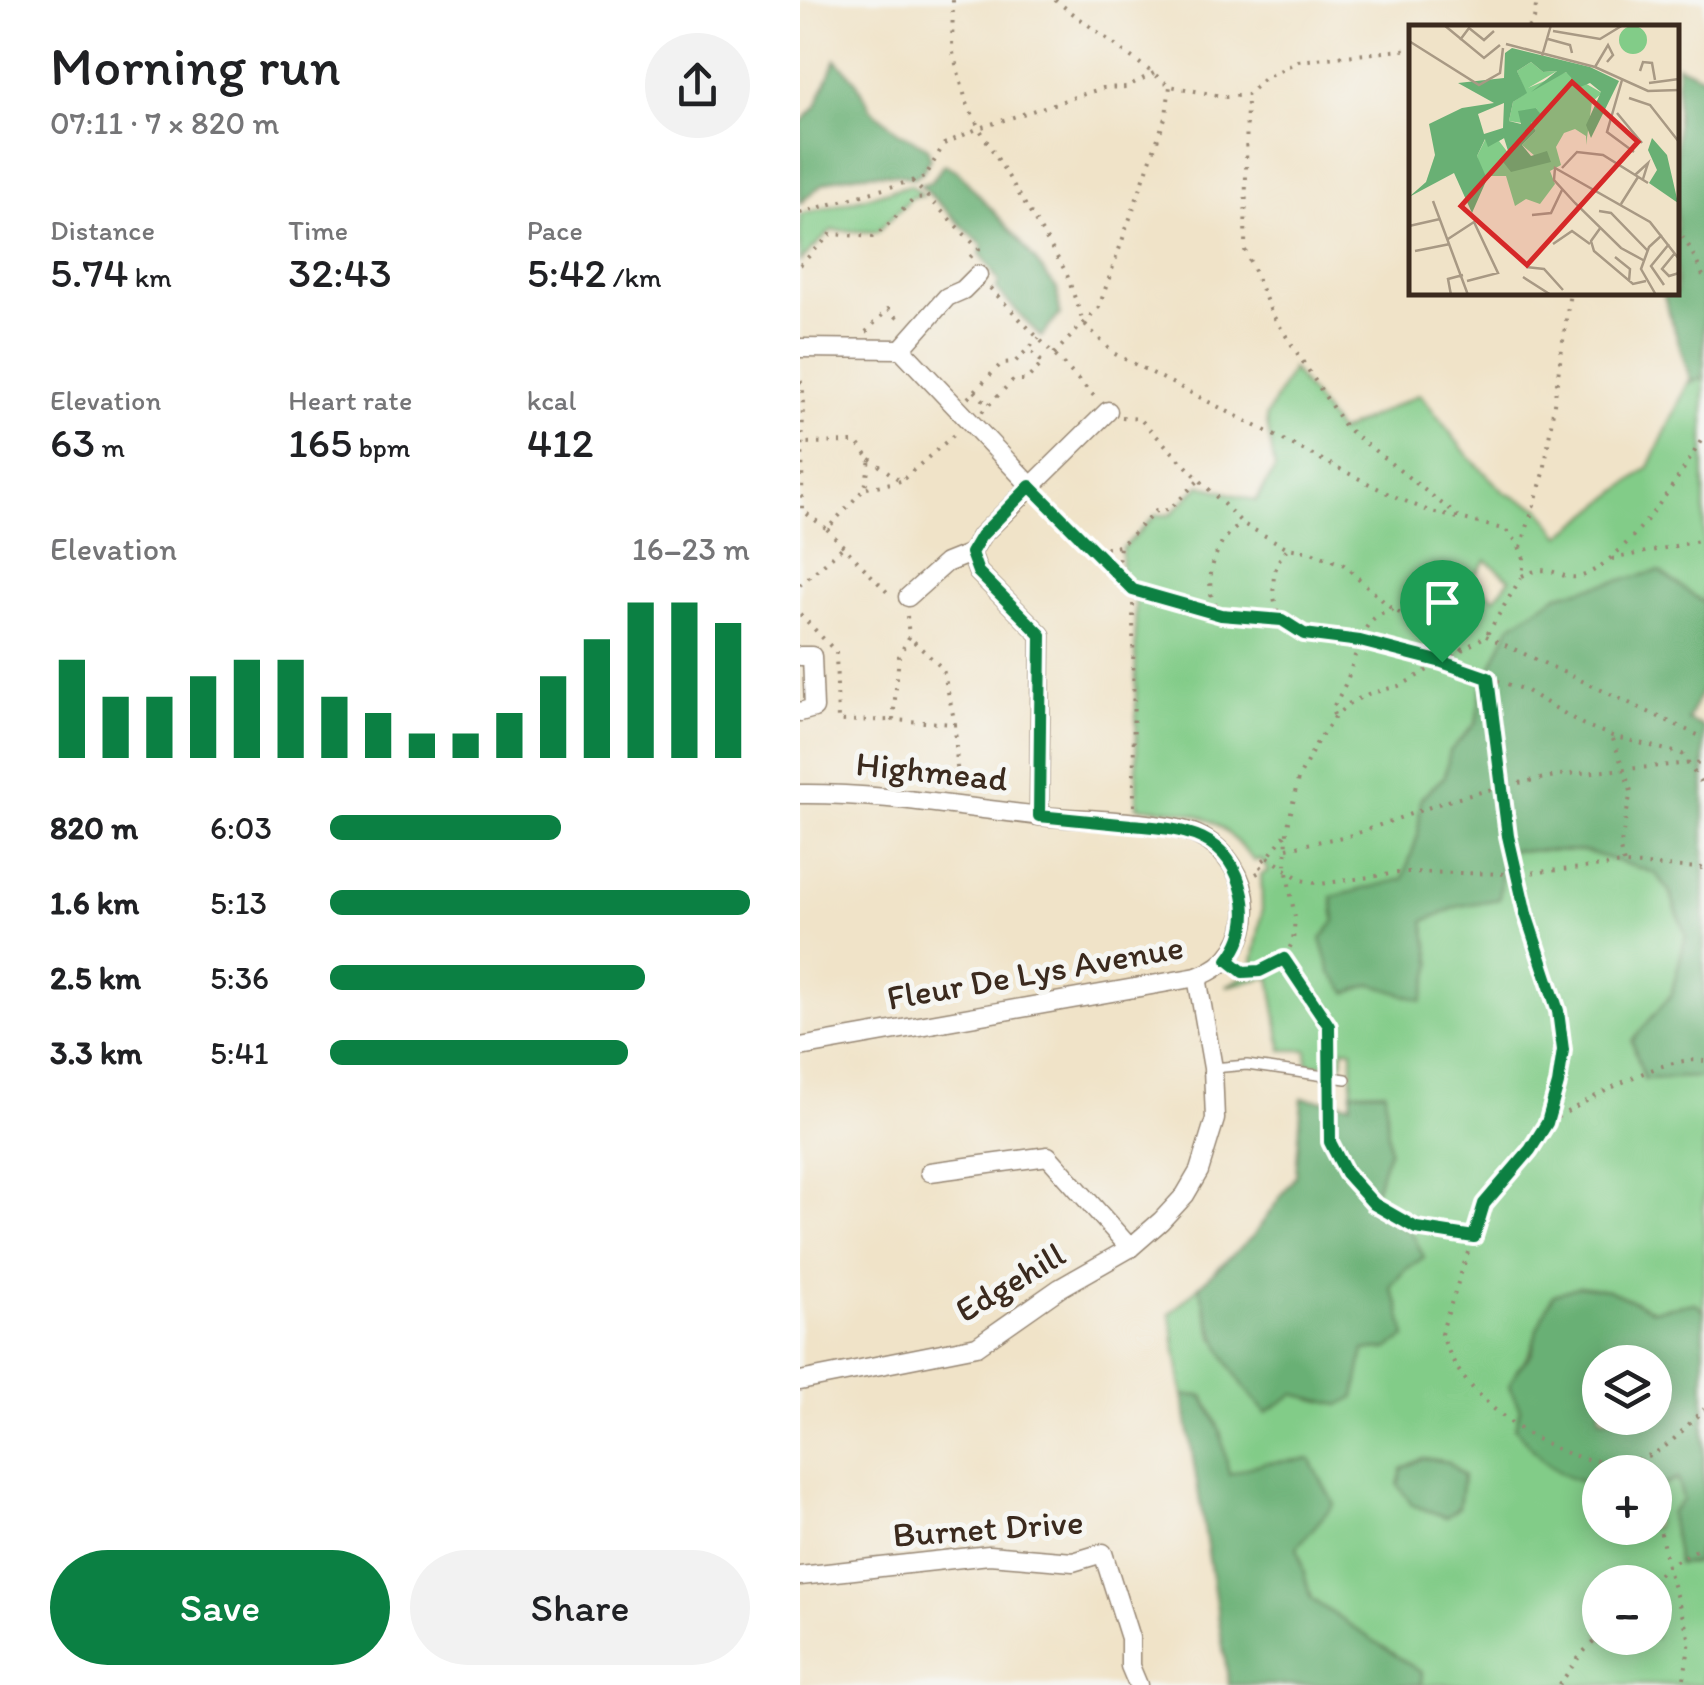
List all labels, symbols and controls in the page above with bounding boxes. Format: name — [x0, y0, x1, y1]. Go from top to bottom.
inset map — [1409, 25, 1679, 295]
text: Morning run — [50, 33, 341, 99]
button: share — [645, 33, 750, 138]
text: 07:11 · 7 × 820 m — [50, 104, 279, 142]
text: Distance — [50, 213, 155, 247]
text: Time — [288, 213, 348, 247]
text: Pace — [527, 213, 583, 247]
text: 5.74 — [50, 247, 128, 298]
text: 32:43 — [288, 247, 392, 298]
text: 5:42 — [527, 247, 606, 298]
text: km — [128, 260, 172, 294]
text: /km — [606, 260, 661, 294]
text: Elevation — [50, 383, 161, 417]
text: Heart rate — [288, 383, 412, 417]
text: kcal — [527, 383, 576, 417]
text: 63 — [50, 417, 95, 468]
text: 165 — [288, 417, 352, 468]
text: 412 — [527, 417, 593, 468]
text: m — [95, 430, 125, 464]
text: bpm — [352, 430, 410, 464]
text: Elevation — [50, 530, 177, 568]
text: 16–23 m — [632, 530, 750, 568]
pin — [1400, 560, 1485, 663]
icon: arrive — [1415, 575, 1470, 630]
street label: Highmead — [854, 742, 1010, 800]
text: 820 m — [50, 809, 138, 847]
text: 6:03 — [210, 809, 272, 847]
text: 1.6 km — [50, 884, 139, 922]
text: 5:13 — [210, 884, 267, 922]
street label: Fleur De Lys Avenue — [883, 925, 1187, 1019]
text: 2.5 km — [50, 959, 141, 997]
text: 5:36 — [210, 959, 269, 997]
text: 3.3 km — [50, 1034, 142, 1072]
text: 5:41 — [210, 1034, 269, 1072]
street label: Edgehill — [948, 1233, 1073, 1331]
map controls — [1582, 1345, 1672, 1655]
button: layers — [1582, 1345, 1672, 1435]
button: + — [1582, 1455, 1672, 1545]
street label: Burnet Drive — [891, 1500, 1085, 1556]
button: Save — [50, 1550, 390, 1665]
button: Share — [410, 1550, 750, 1665]
button: − — [1582, 1565, 1672, 1655]

